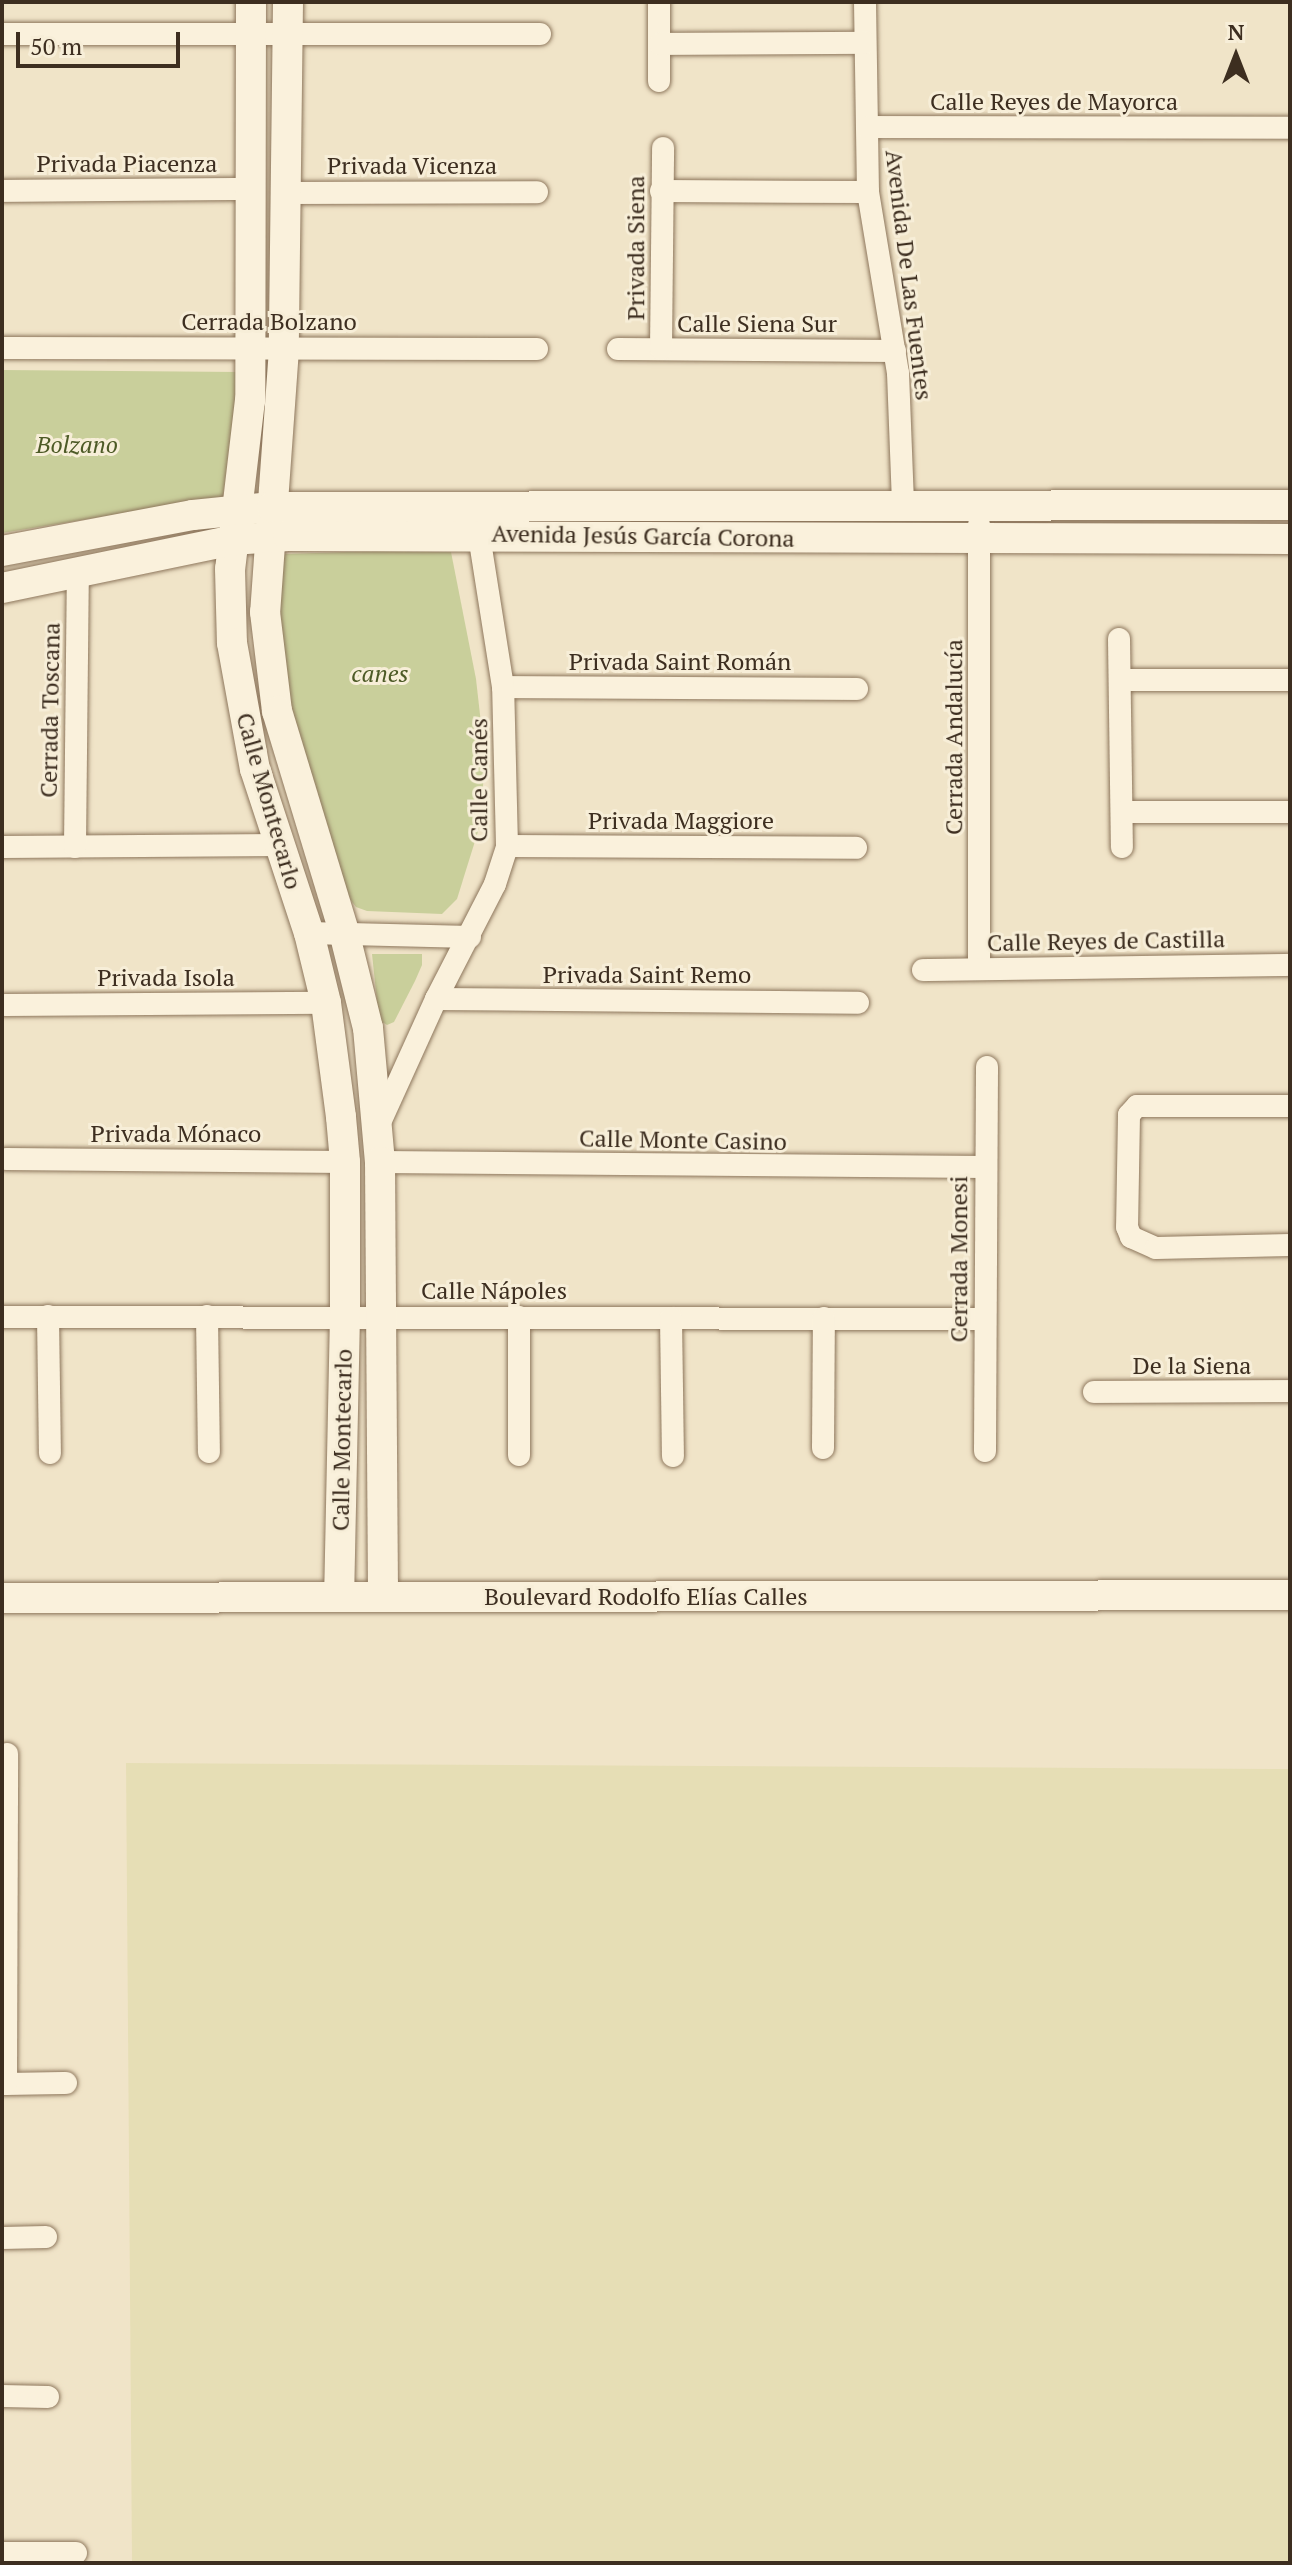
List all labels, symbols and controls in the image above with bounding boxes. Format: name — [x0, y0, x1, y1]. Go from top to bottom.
scale bar — [20, 16, 184, 66]
north arrow — [1196, 16, 1276, 96]
text: N — [1228, 17, 1244, 46]
text: 50 m — [30, 30, 82, 62]
street label: Calle Reyes de Mayorca — [930, 88, 1178, 116]
street label: Avenida De Las Fuentes — [879, 148, 939, 402]
street label: Privada Piacenza — [37, 150, 217, 178]
street label: Privada Vicenza — [327, 152, 497, 180]
street label: Privada Siena — [622, 176, 650, 320]
street label: Cerrada Bolzano — [181, 308, 357, 336]
street label: Calle Siena Sur — [677, 310, 837, 338]
park label: Bolzano — [36, 431, 118, 459]
street label: Avenida Jesús García Corona — [491, 519, 795, 553]
street label: Cerrada Toscana — [34, 622, 66, 798]
street label: Cerrada Andalucía — [940, 639, 968, 835]
street label: Privada Saint Román — [569, 648, 791, 676]
park label: canes — [351, 660, 409, 688]
street label: Calle Montecarlo — [230, 709, 308, 893]
street label: Calle Canés — [465, 718, 493, 842]
street label: Privada Maggiore — [588, 807, 774, 835]
street label: Calle Reyes de Castilla — [987, 925, 1225, 957]
street label: Privada Saint Remo — [543, 961, 751, 989]
street label: Privada Isola — [97, 964, 235, 992]
street label: Privada Mónaco — [91, 1120, 261, 1148]
street label: Calle Monte Casino — [579, 1124, 787, 1156]
street label: Cerrada Monesi — [945, 1176, 973, 1342]
street label: Calle Nápoles — [421, 1277, 567, 1305]
street label: Calle Montecarlo — [326, 1349, 358, 1531]
street label: De la Siena — [1133, 1352, 1251, 1380]
street label: Boulevard Rodolfo Elías Calles — [484, 1583, 808, 1611]

